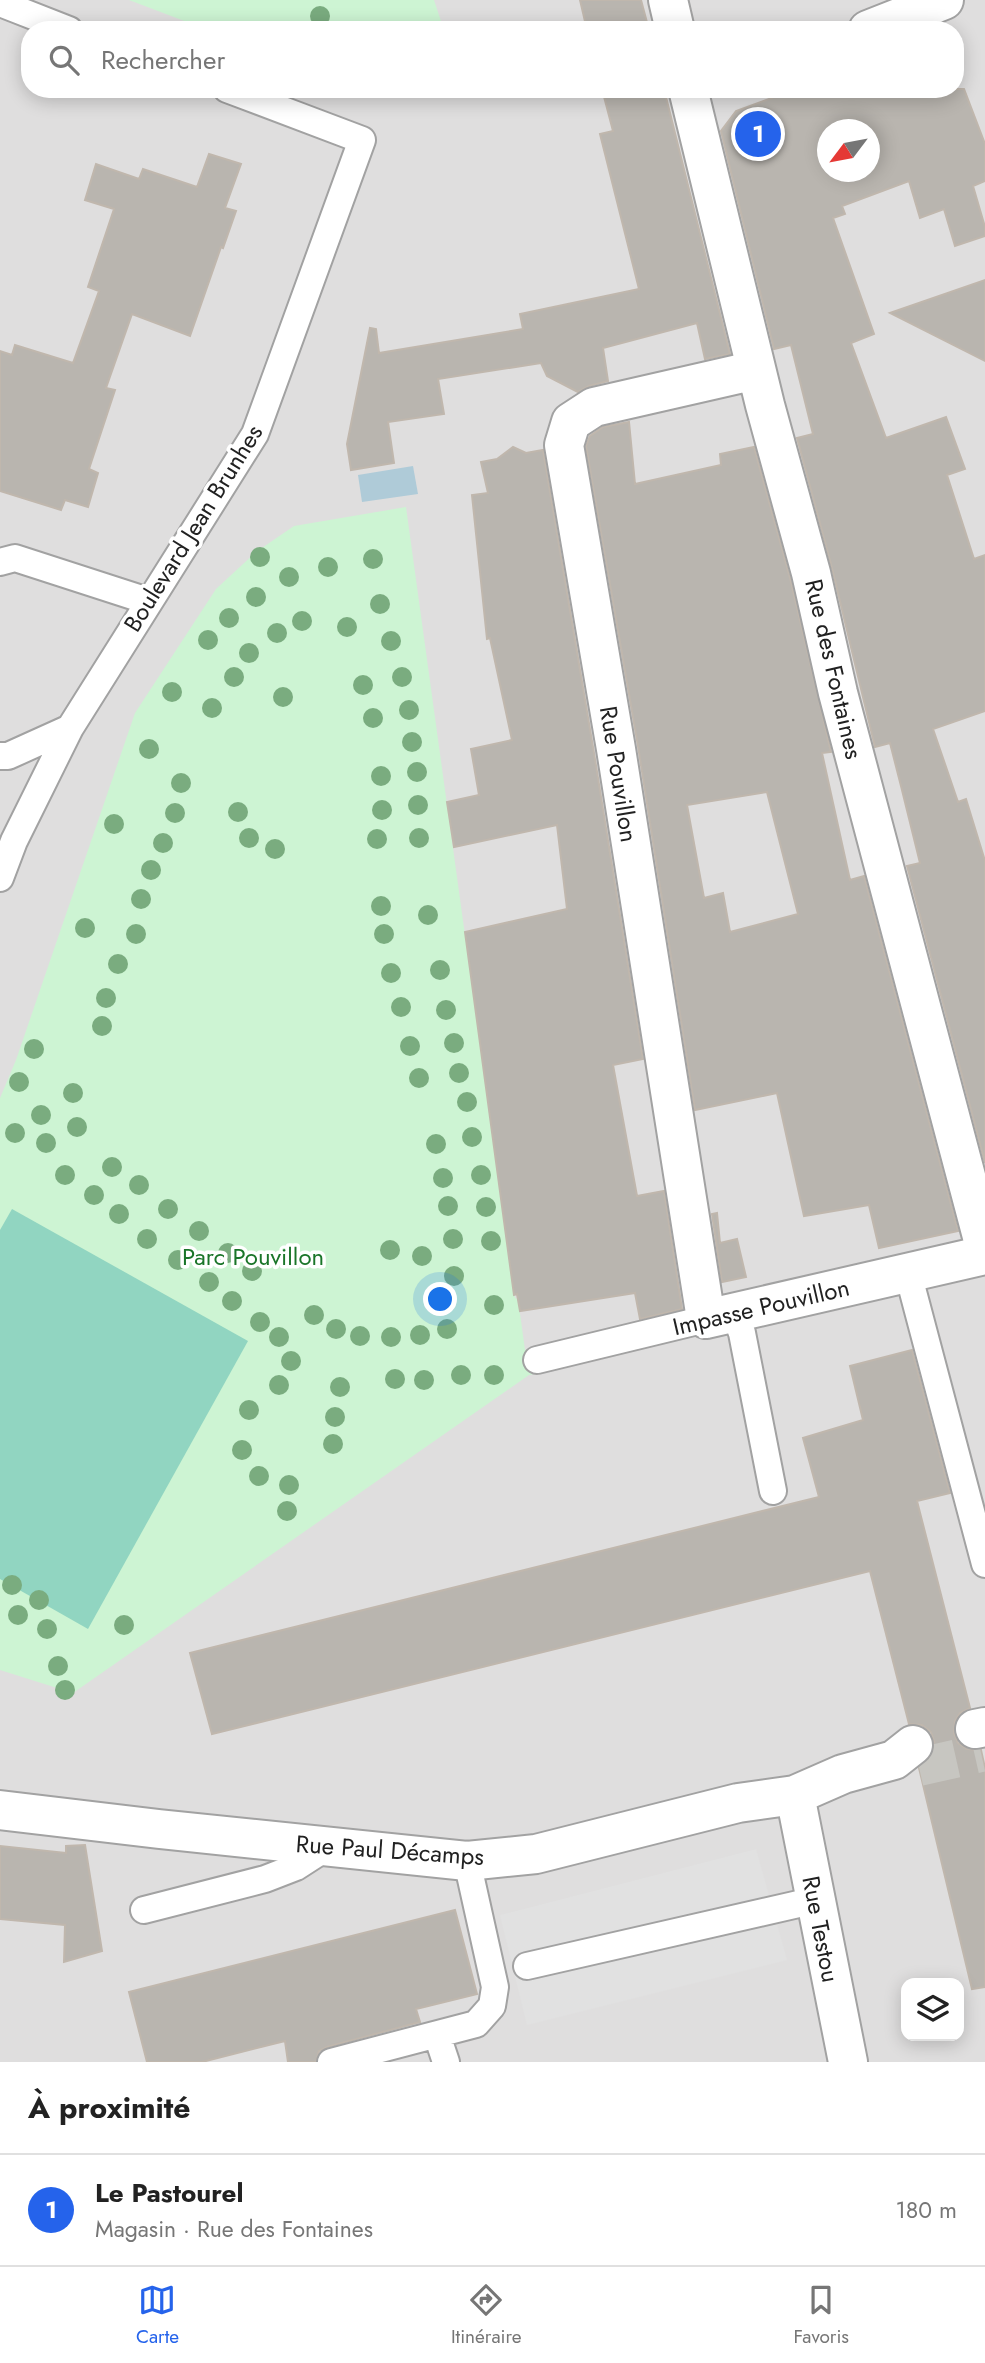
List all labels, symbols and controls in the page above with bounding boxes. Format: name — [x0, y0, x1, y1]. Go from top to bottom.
search box — [21, 21, 964, 98]
icon: search — [45, 41, 83, 79]
text: Rechercher — [101, 41, 225, 79]
pin: 1 — [735, 108, 781, 160]
north arrow — [817, 119, 880, 182]
street label: Boulevard Jean Brunhes — [115, 417, 271, 639]
street label: Rue des Fontaines — [796, 576, 872, 762]
street label: Rue Pouvillon — [591, 703, 647, 845]
park label: Parc Pouvillon — [182, 1239, 324, 1274]
street label: Impasse Pouvillon — [669, 1270, 853, 1344]
your location — [423, 1282, 457, 1316]
street label: Rue Paul Décamps — [295, 1826, 485, 1874]
street label: Rue Testou — [794, 1873, 848, 1985]
map controls — [901, 1978, 964, 2041]
button: layers — [901, 1978, 964, 2041]
text: À proximité — [28, 2086, 191, 2129]
text: Le Pastourel — [95, 2174, 244, 2212]
text: 1 — [45, 2193, 57, 2227]
text: 180 m — [895, 2193, 957, 2227]
text: Magasin · Rue des Fontaines — [95, 2212, 373, 2246]
tab: Carte — [136, 2281, 179, 2350]
tab: Itinéraire — [451, 2281, 521, 2350]
tab: Favoris — [793, 2281, 849, 2350]

